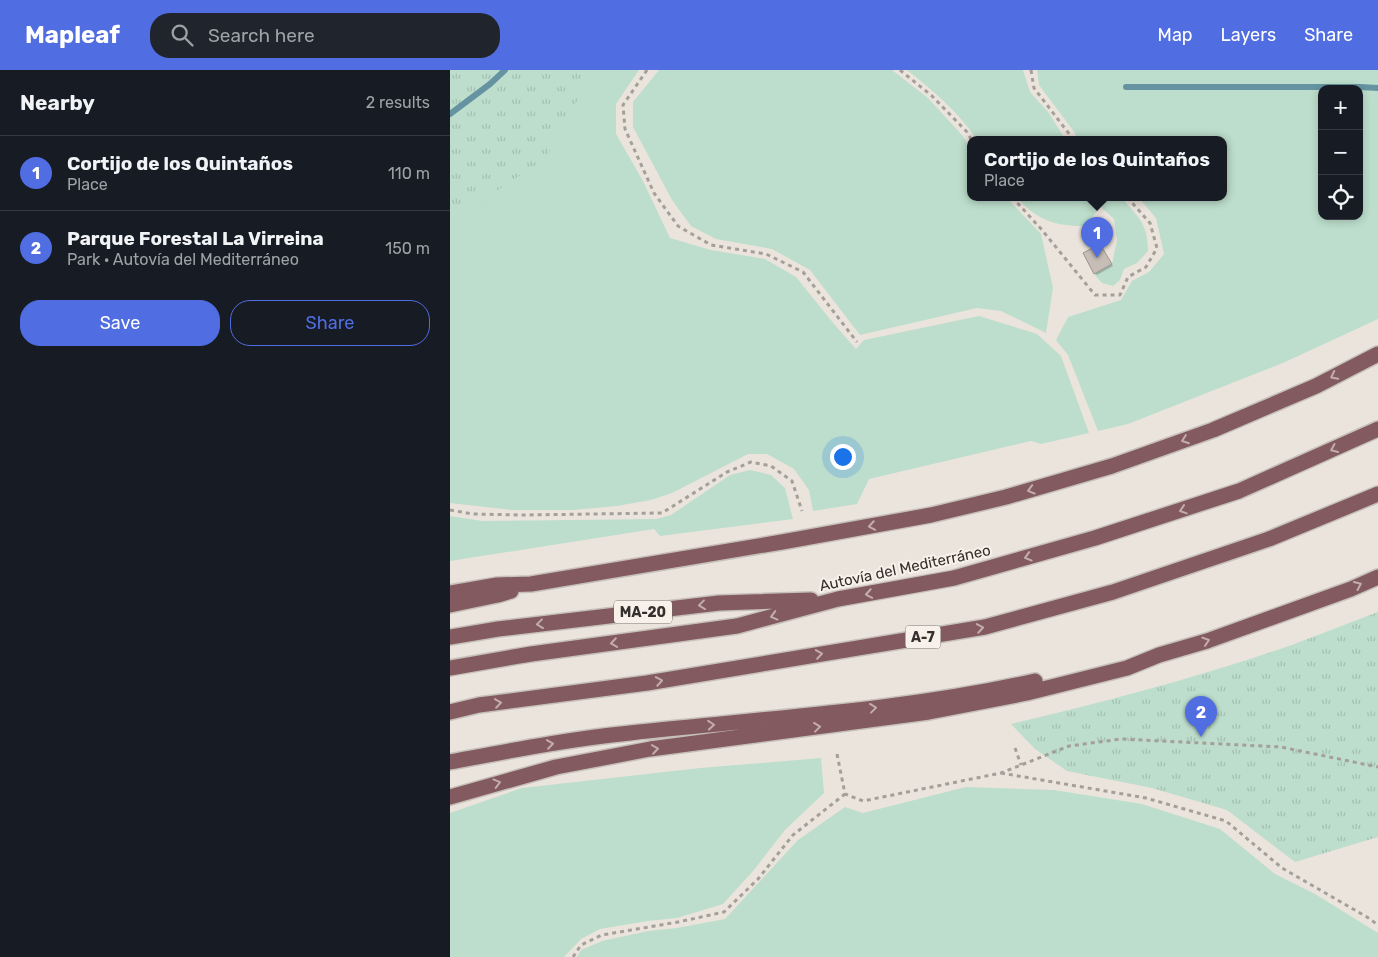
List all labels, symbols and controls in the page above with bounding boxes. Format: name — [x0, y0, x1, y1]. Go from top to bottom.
search box — [150, 13, 500, 58]
text: Mapleaf — [25, 21, 120, 49]
icon: search — [168, 21, 196, 49]
text: Search here — [208, 24, 315, 47]
text: Map — [1158, 24, 1193, 46]
text: Layers — [1221, 24, 1276, 46]
text: Share — [1304, 24, 1353, 46]
map controls — [1318, 85, 1363, 220]
button: + — [1318, 85, 1363, 130]
text: Nearby — [20, 90, 95, 115]
text: 2 results — [366, 93, 430, 112]
button: − — [1318, 130, 1363, 175]
popup — [967, 136, 1227, 201]
text: Cortijo de los Quintaños — [984, 148, 1210, 171]
text: Cortijo de los Quintaños — [67, 152, 293, 175]
text: 1 — [32, 164, 40, 183]
text: 110 m — [388, 164, 430, 183]
text: Place — [984, 171, 1025, 190]
text: Place — [67, 175, 108, 194]
button: locate — [1318, 175, 1363, 220]
pin: 1 — [1081, 217, 1113, 258]
text: Parque Forestal La Virreina — [67, 227, 324, 250]
text: 2 — [31, 239, 41, 258]
text: 150 m — [385, 239, 430, 258]
text: Park · Autovía del Mediterráneo — [67, 250, 299, 269]
button: Save — [20, 300, 220, 346]
button: Share — [230, 300, 430, 346]
one-way arrow — [1331, 370, 1340, 380]
one-way arrow — [1181, 434, 1190, 444]
one-way arrow — [1330, 443, 1339, 453]
your location — [830, 444, 856, 470]
one-way arrow — [1027, 484, 1035, 494]
one-way arrow — [1179, 504, 1188, 514]
one-way arrow — [868, 521, 877, 531]
street label: Autovía del Mediterráneo — [818, 541, 992, 595]
one-way arrow — [1024, 552, 1032, 562]
one-way arrow — [1353, 581, 1362, 592]
one-way arrow — [865, 588, 874, 598]
one-way arrow — [697, 599, 705, 610]
road number: MA-20 — [614, 600, 672, 624]
one-way arrow — [769, 610, 778, 621]
one-way arrow — [536, 618, 544, 629]
one-way arrow — [975, 623, 984, 633]
road number: A-7 — [906, 626, 940, 648]
one-way arrow — [609, 637, 618, 647]
one-way arrow — [1201, 637, 1209, 647]
one-way arrow — [815, 649, 824, 659]
one-way arrow — [655, 677, 663, 687]
pin: 2 — [1185, 696, 1217, 737]
one-way arrow — [494, 698, 502, 709]
one-way arrow — [869, 703, 877, 714]
one-way arrow — [707, 720, 715, 731]
one-way arrow — [813, 722, 821, 733]
one-way arrow — [545, 740, 554, 750]
one-way arrow — [651, 744, 660, 754]
one-way arrow — [492, 778, 501, 789]

